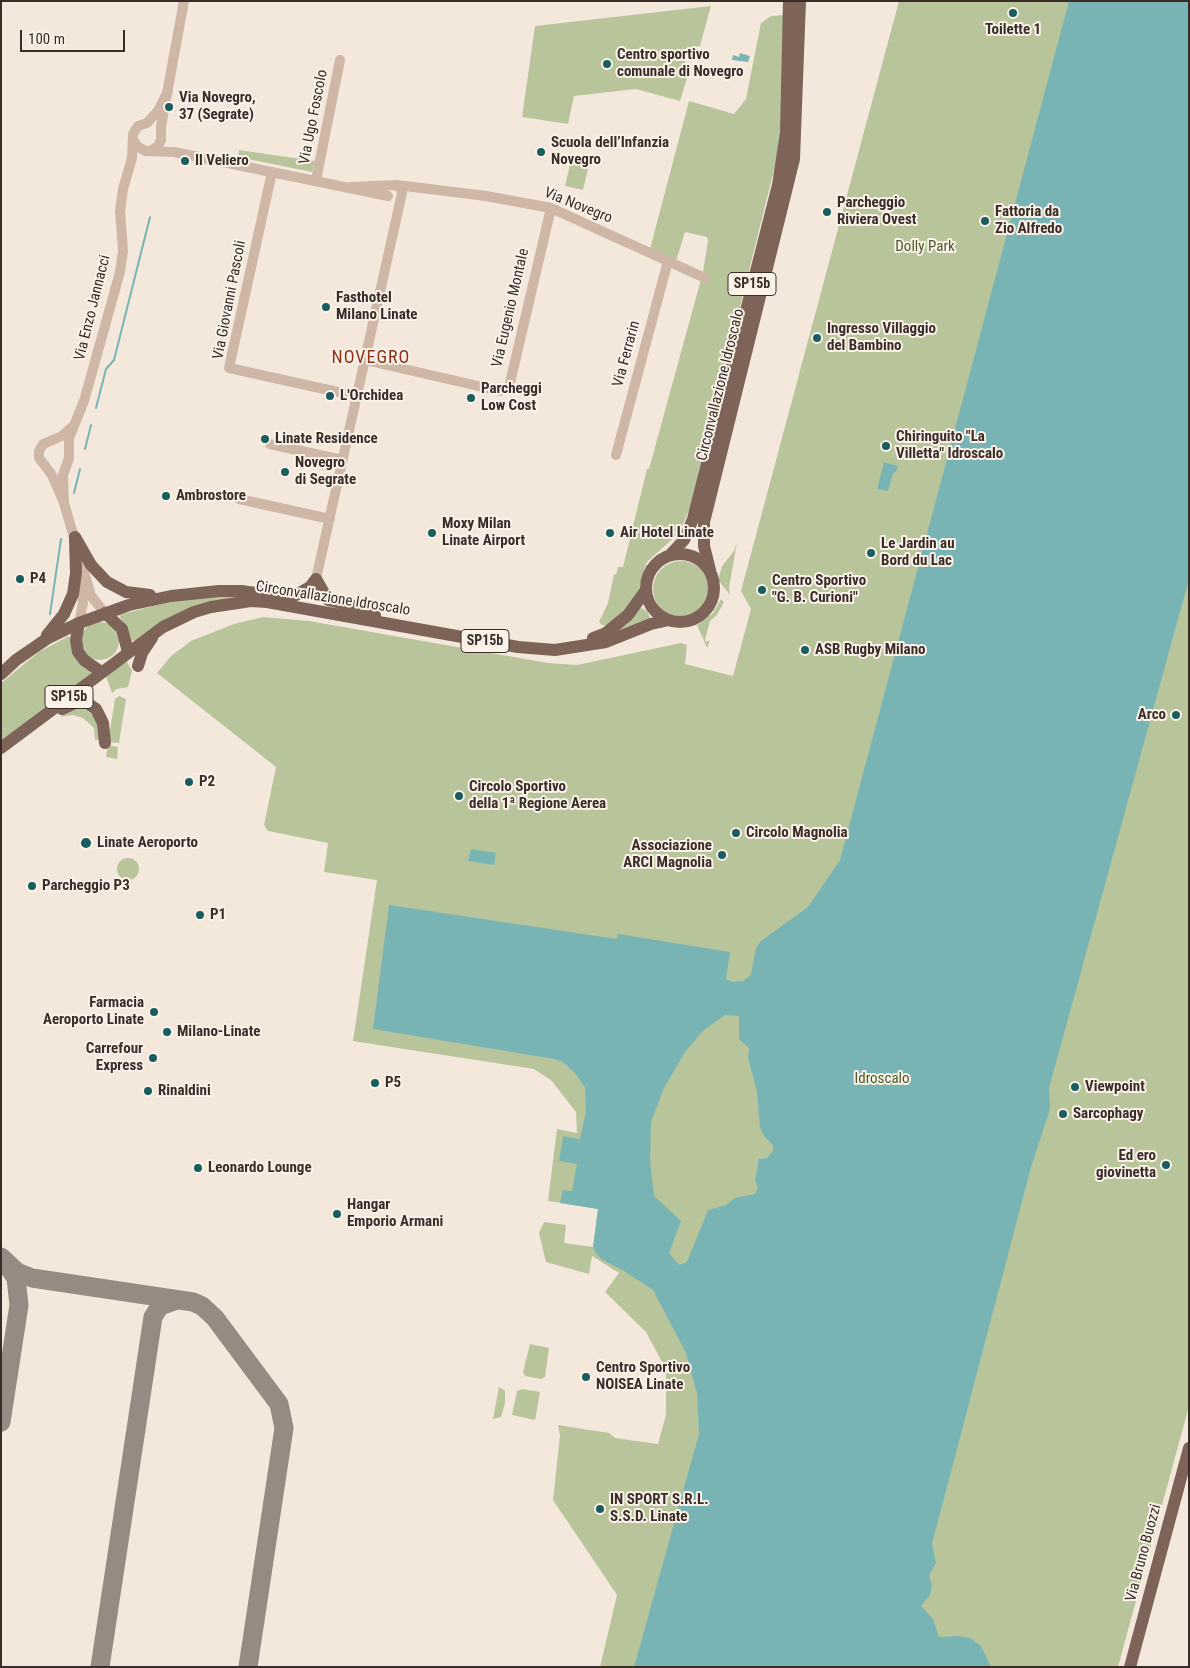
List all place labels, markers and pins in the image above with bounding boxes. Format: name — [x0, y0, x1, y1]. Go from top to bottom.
marker: Toilette 1 — [1007, 7, 1019, 19]
place label: Toilette 1 — [985, 21, 1041, 39]
place label: Centro sportivo comunale di Novegro — [617, 46, 743, 81]
marker: Centro sportivo comunale di Novegro — [601, 58, 613, 70]
place label: Via Novegro, 37 (Segrate) — [179, 89, 256, 124]
marker: Via Novegro, 37 (Segrate) — [163, 101, 175, 113]
place label: Scuola dell’Infanzia Novegro — [551, 134, 669, 169]
marker: Scuola dell’Infanzia Novegro — [535, 146, 547, 158]
place label: Il Veliero — [195, 152, 249, 170]
marker: Il Veliero — [179, 155, 191, 167]
place label: Parcheggio Riviera Ovest — [837, 194, 916, 229]
place label: Fattoria da Zio Alfredo — [995, 203, 1062, 238]
marker: Parcheggio Riviera Ovest — [821, 206, 833, 218]
marker: Fattoria da Zio Alfredo — [979, 215, 991, 227]
place label: Fasthotel Milano Linate — [336, 289, 417, 324]
marker: Fasthotel Milano Linate — [320, 301, 332, 313]
place label: Ingresso Villaggio del Bambino — [827, 320, 936, 355]
marker: Ingresso Villaggio del Bambino — [811, 332, 823, 344]
place label: Parcheggi Low Cost — [481, 380, 542, 415]
place label: L'Orchidea — [340, 387, 403, 405]
marker: L'Orchidea — [324, 390, 336, 402]
marker: Parcheggi Low Cost — [465, 392, 477, 404]
place label: Chiringuito "La Villetta" Idroscalo — [896, 428, 1003, 463]
place label: Linate Residence — [275, 430, 378, 448]
marker: Linate Residence — [259, 433, 271, 445]
marker: Chiringuito "La Villetta" Idroscalo — [880, 440, 892, 452]
place label: Novegro di Segrate — [295, 454, 356, 489]
marker: Novegro di Segrate — [279, 466, 291, 478]
place label: Ambrostore — [176, 487, 246, 505]
marker: Ambrostore — [160, 490, 172, 502]
place label: Moxy Milan Linate Airport — [442, 515, 525, 550]
place label: Air Hotel Linate — [620, 524, 714, 542]
marker: Moxy Milan Linate Airport — [426, 527, 438, 539]
marker: Air Hotel Linate — [604, 527, 616, 539]
place label: Le Jardin au Bord du Lac — [881, 535, 955, 570]
marker: Le Jardin au Bord du Lac — [865, 547, 877, 559]
place label: P4 — [30, 570, 46, 588]
place label: Centro Sportivo "G. B. Curioni" — [772, 572, 866, 607]
marker: P4 — [14, 573, 26, 585]
marker: Centro Sportivo "G. B. Curioni" — [756, 584, 768, 596]
place label: ASB Rugby Milano — [815, 641, 925, 659]
marker: ASB Rugby Milano — [799, 644, 811, 656]
place label: Arco — [1138, 706, 1166, 724]
marker: Arco — [1170, 709, 1182, 721]
place label: P2 — [199, 773, 215, 791]
marker: P2 — [183, 776, 195, 788]
place label: Circolo Sportivo della 1ª Regione Aerea — [469, 778, 606, 813]
marker: Circolo Sportivo della 1ª Regione Aerea — [453, 790, 465, 802]
place label: Circolo Magnolia — [746, 824, 848, 842]
marker: Circolo Magnolia — [730, 827, 742, 839]
place label: Linate Aeroporto — [97, 834, 198, 852]
marker: Linate Aeroporto — [79, 836, 93, 850]
place label: Associazione ARCI Magnolia — [623, 837, 712, 872]
marker: Associazione ARCI Magnolia — [716, 849, 728, 861]
place label: Parcheggio P3 — [42, 877, 130, 895]
marker: Parcheggio P3 — [26, 880, 38, 892]
place label: P1 — [210, 906, 226, 924]
marker: P1 — [194, 909, 206, 921]
place label: Farmacia Aeroporto Linate — [43, 994, 144, 1029]
marker: Farmacia Aeroporto Linate — [148, 1006, 160, 1018]
place label: Milano-Linate — [177, 1023, 260, 1041]
marker: Milano-Linate — [161, 1026, 173, 1038]
place label: Carrefour Express — [86, 1040, 143, 1075]
marker: Carrefour Express — [147, 1052, 159, 1064]
place label: P5 — [385, 1074, 401, 1092]
marker: P5 — [369, 1077, 381, 1089]
place label: Viewpoint — [1085, 1078, 1145, 1096]
marker: Viewpoint — [1069, 1081, 1081, 1093]
place label: Rinaldini — [158, 1082, 211, 1100]
marker: Rinaldini — [142, 1085, 154, 1097]
place label: Sarcophagy — [1073, 1105, 1143, 1123]
marker: Sarcophagy — [1057, 1108, 1069, 1120]
place label: Ed ero giovinetta — [1096, 1147, 1156, 1182]
place label: Leonardo Lounge — [208, 1159, 312, 1177]
marker: Ed ero giovinetta — [1160, 1159, 1172, 1171]
marker: Leonardo Lounge — [192, 1162, 204, 1174]
place label: Hangar Emporio Armani — [347, 1196, 443, 1231]
marker: Hangar Emporio Armani — [331, 1208, 343, 1220]
place label: Centro Sportivo NOISEA Linate — [596, 1359, 690, 1394]
marker: Centro Sportivo NOISEA Linate — [580, 1371, 592, 1383]
place label: IN SPORT S.R.L. S.S.D. Linate — [610, 1491, 709, 1526]
marker: IN SPORT S.R.L. S.S.D. Linate — [594, 1503, 606, 1515]

